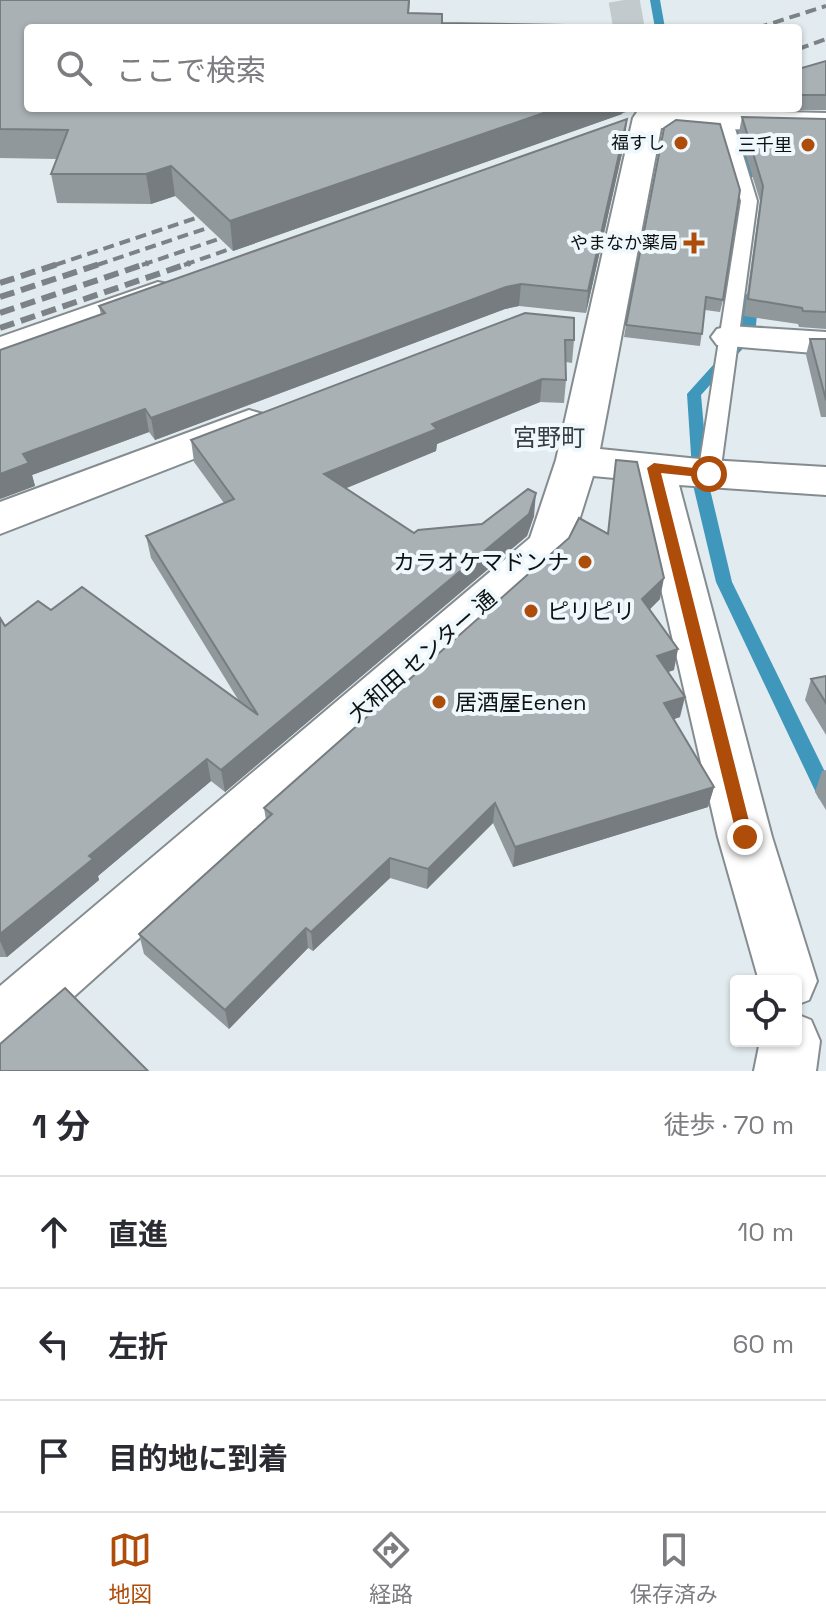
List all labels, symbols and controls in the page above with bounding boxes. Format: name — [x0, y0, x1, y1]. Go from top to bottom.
search box — [24, 24, 802, 112]
icon: search — [52, 46, 96, 90]
text: ここで検索 — [116, 51, 266, 90]
place label: 福すし — [611, 131, 665, 154]
place label: 三千里 — [738, 133, 792, 156]
marker: 福すし — [672, 134, 690, 152]
marker: 三千里 — [799, 136, 817, 154]
place label: やまなか薬局 — [570, 231, 678, 254]
marker: やまなか薬局 — [685, 234, 703, 252]
district label: 宮野町 — [513, 422, 585, 453]
route start — [691, 456, 727, 492]
place label: カラオケマドンナ — [393, 548, 569, 576]
marker: カラオケマドンナ — [576, 553, 594, 571]
street label: 大和田 センター 通 — [342, 584, 502, 728]
place label: ピリピリ — [547, 597, 635, 625]
marker: ピリピリ — [522, 602, 540, 620]
place label: 居酒屋Eenen — [455, 688, 586, 716]
marker: 居酒屋Eenen — [430, 693, 448, 711]
route end — [727, 819, 763, 855]
map controls — [730, 975, 802, 1047]
button: locate — [730, 975, 802, 1047]
text: 1 分 — [32, 1105, 90, 1148]
text: 徒歩 · 70 m — [664, 1108, 794, 1142]
icon: ahead — [32, 1210, 76, 1254]
text: 直進 — [108, 1215, 168, 1254]
text: 10 m — [737, 1215, 794, 1249]
icon: left — [32, 1322, 76, 1366]
text: 左折 — [108, 1327, 168, 1366]
text: 60 m — [732, 1327, 794, 1361]
icon: arrive — [32, 1434, 76, 1478]
text: 目的地に到着 — [108, 1439, 288, 1478]
tab: 地図 — [108, 1528, 152, 1608]
tab: 経路 — [369, 1528, 413, 1608]
tab: 保存済み — [630, 1528, 718, 1608]

